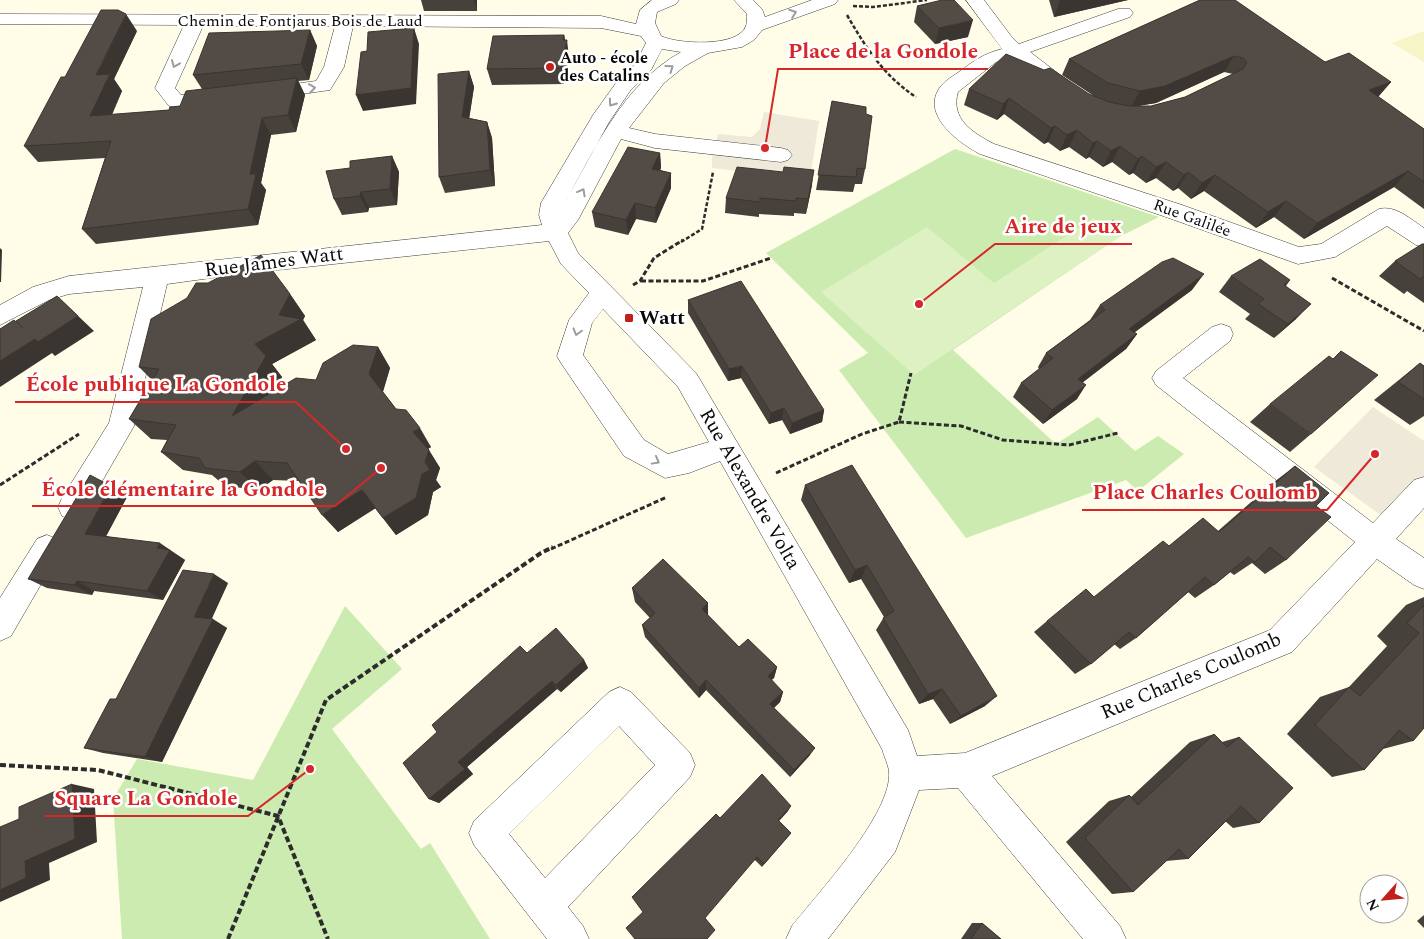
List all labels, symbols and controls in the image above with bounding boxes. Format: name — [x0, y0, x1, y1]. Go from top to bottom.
street label: Chemin de Fontjarus Bois de Laud — [177, 9, 423, 33]
one-way arrow — [788, 9, 796, 19]
callout: Place de la Gondole — [778, 33, 988, 69]
text: Place de la Gondole — [788, 36, 978, 68]
place label: Auto - école des Catalins — [560, 46, 650, 88]
one-way arrow — [170, 60, 180, 68]
marker: Auto - école des Catalins — [544, 61, 556, 73]
one-way arrow — [664, 65, 674, 74]
one-way arrow — [308, 83, 316, 94]
one-way arrow — [609, 97, 618, 107]
one-way arrow — [576, 188, 586, 197]
street label: Rue Galilée — [1150, 193, 1234, 243]
callout: Aire de jeux — [995, 208, 1132, 244]
text: Aire de jeux — [1004, 211, 1122, 243]
street label: Rue James Watt — [203, 239, 345, 285]
place label: Watt — [639, 303, 685, 333]
marker: Watt — [623, 312, 635, 324]
one-way arrow — [572, 328, 583, 337]
callout: École publique La Gondole — [15, 366, 296, 402]
text: École publique La Gondole — [26, 369, 286, 401]
street label: Rue Alexandre Volta — [692, 403, 809, 575]
one-way arrow — [651, 454, 660, 464]
callout: École élémentaire la Gondole — [32, 470, 335, 506]
text: École élémentaire la Gondole — [41, 474, 325, 506]
callout: Place Charles Coulomb — [1082, 474, 1327, 510]
text: Place Charles Coulomb — [1092, 477, 1318, 509]
street label: Rue Charles Coulomb — [1096, 624, 1286, 728]
callout: Square La Gondole — [44, 780, 248, 816]
text: Square La Gondole — [54, 783, 238, 815]
north arrow — [1359, 874, 1409, 924]
text: N — [1361, 895, 1385, 915]

